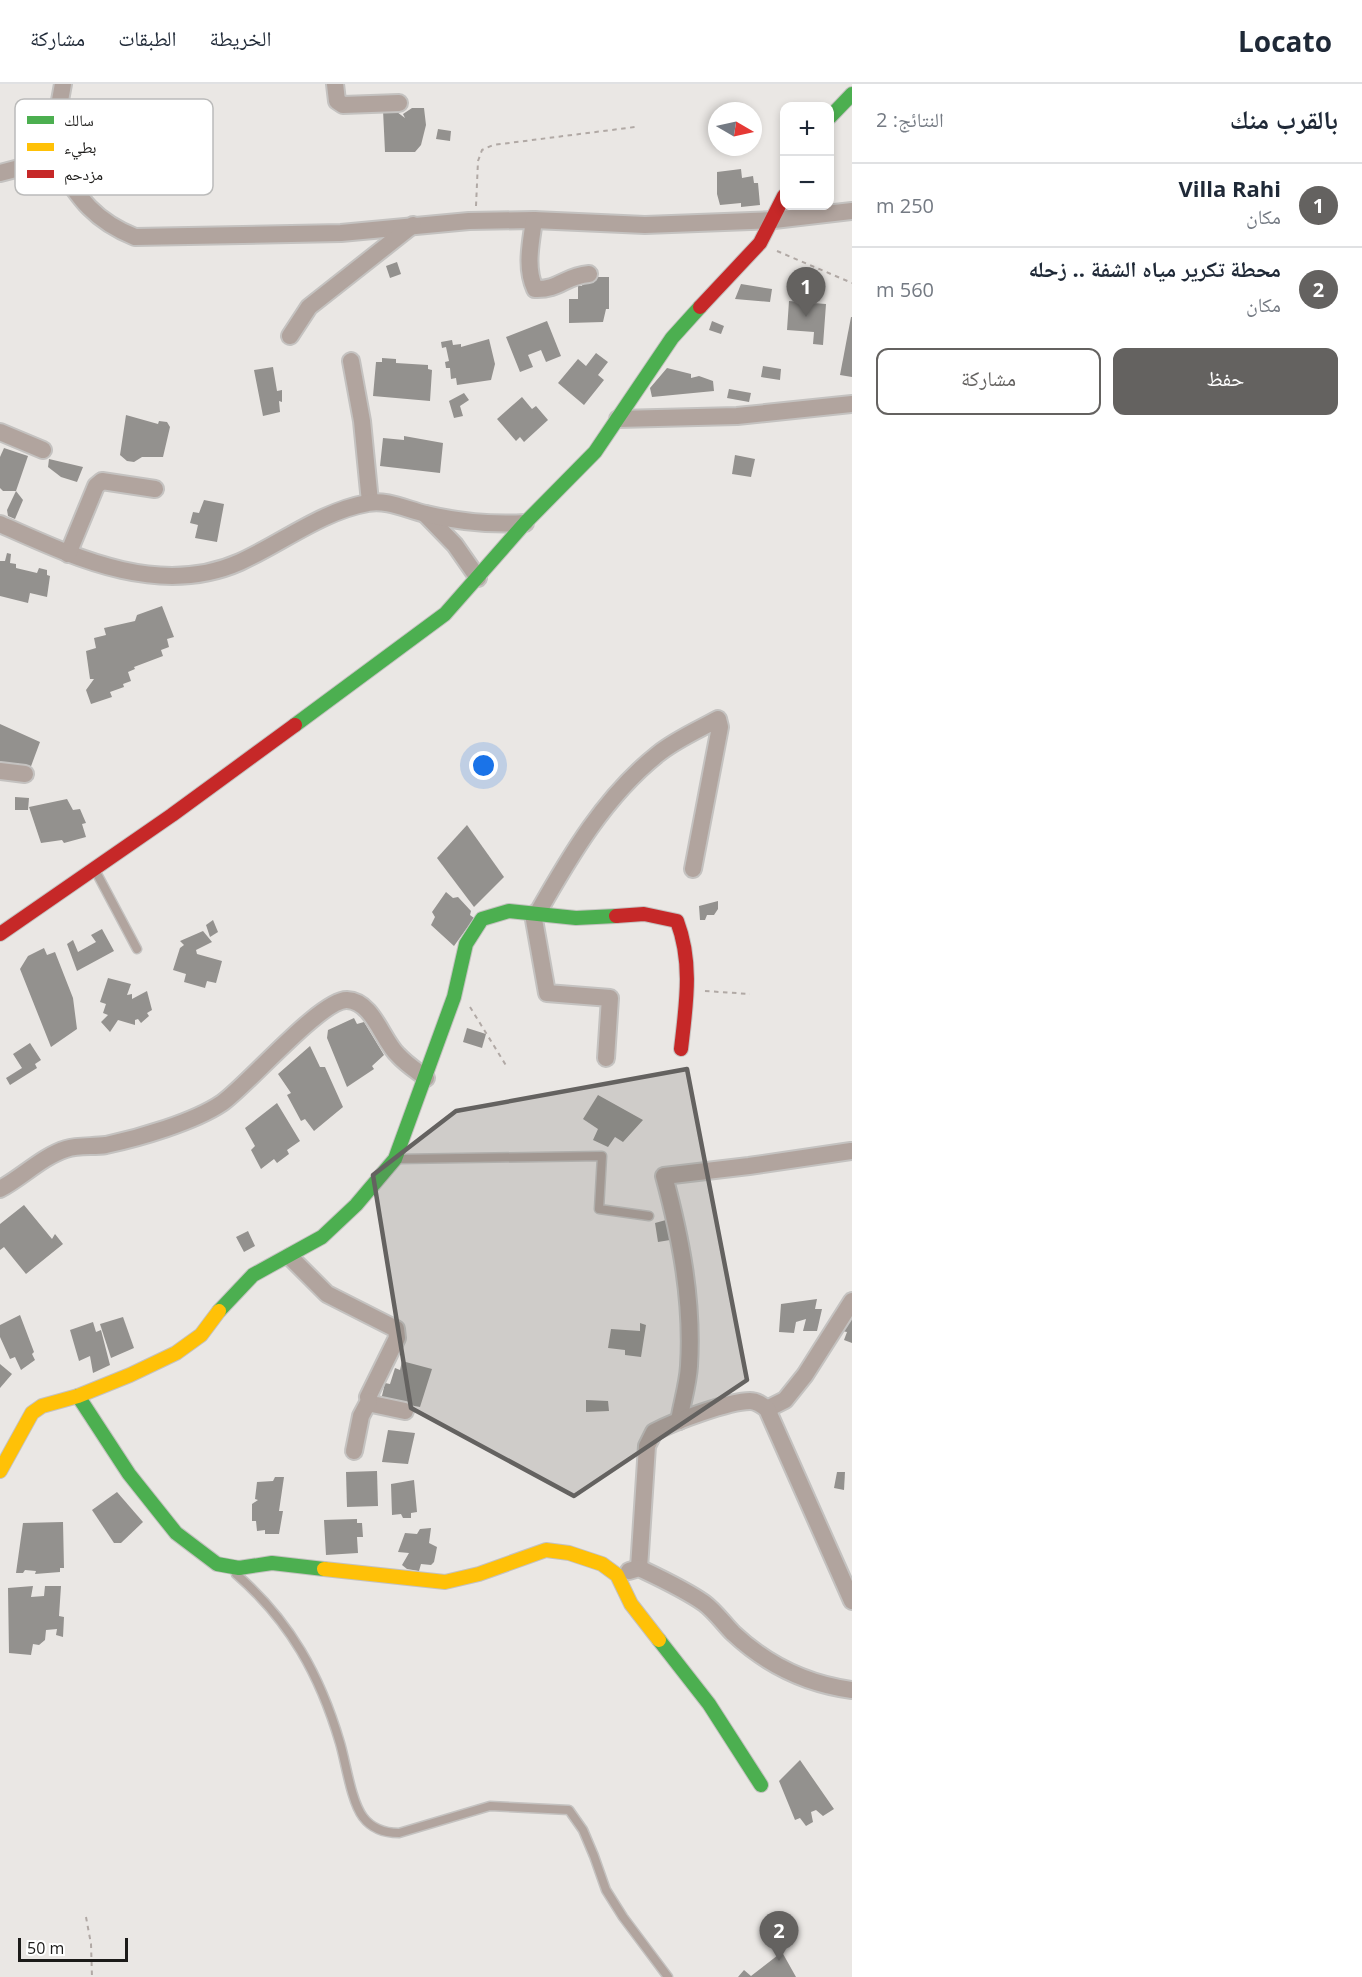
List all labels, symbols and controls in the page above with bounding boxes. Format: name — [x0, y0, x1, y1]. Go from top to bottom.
text: Locato — [1238, 22, 1332, 60]
text: مشاركة — [30, 24, 85, 52]
text: الطبقات — [118, 24, 177, 52]
text: الخريطة — [210, 24, 271, 52]
legend — [15, 99, 213, 195]
text: بالقرب منك — [1230, 101, 1338, 137]
north arrow — [708, 102, 762, 156]
map controls — [780, 102, 834, 210]
button: + — [780, 102, 834, 156]
text: النتائج: 2 — [876, 106, 944, 133]
text: سالك — [64, 109, 94, 131]
text: بطيء — [64, 136, 96, 160]
button: − — [780, 156, 834, 210]
text: مزدحم — [64, 163, 103, 185]
text: Villa Rahi — [1179, 173, 1281, 203]
text: 250 m — [876, 192, 934, 219]
text: 1 — [1313, 192, 1324, 219]
text: مكان — [1246, 203, 1281, 230]
text: محطة تكرير مياه الشفة .. زحله — [1029, 253, 1281, 283]
pin: 1 — [786, 268, 826, 317]
text: 560 m — [876, 276, 934, 303]
text: 2 — [1313, 276, 1324, 303]
text: مكان — [1246, 291, 1281, 318]
button: مشاركة — [876, 348, 1101, 415]
button: حفظ — [1113, 348, 1338, 415]
your location — [469, 751, 498, 780]
pin: 2 — [760, 1912, 798, 1961]
scale bar — [18, 1935, 128, 1962]
text: 50 m — [27, 1937, 64, 1959]

